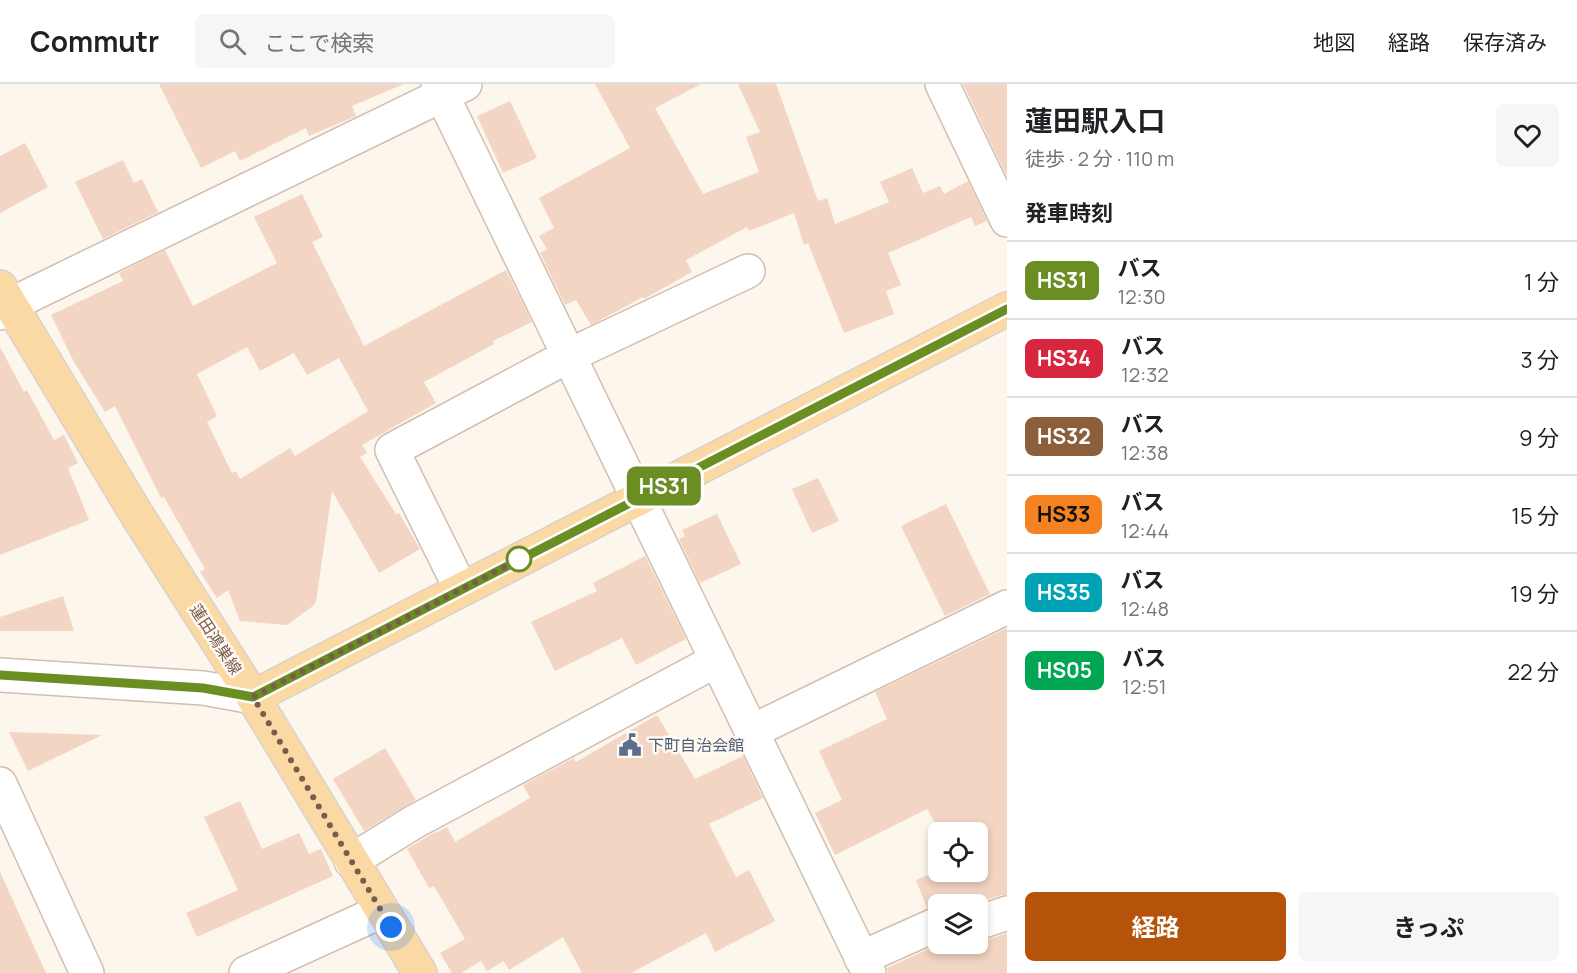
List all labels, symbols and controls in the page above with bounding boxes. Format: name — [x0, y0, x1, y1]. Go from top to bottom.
search box — [195, 14, 615, 68]
text: Commutr — [30, 22, 159, 60]
icon: search — [216, 25, 249, 58]
text: ここで検索 — [264, 28, 374, 58]
text: 地図 — [1313, 28, 1355, 56]
text: 経路 — [1388, 28, 1430, 56]
text: 保存済み — [1463, 28, 1547, 56]
text: 蓮田駅入口 — [1025, 101, 1165, 139]
button: heart — [1496, 104, 1559, 167]
text: 徒歩 · 2 分 · 110 m — [1025, 145, 1174, 172]
text: 発車時刻 — [1025, 198, 1113, 228]
text: バス — [1117, 253, 1161, 283]
text: HS31 — [1037, 266, 1087, 294]
text: 1 分 — [1524, 267, 1559, 297]
text: 12:30 — [1117, 283, 1166, 310]
text: バス — [1121, 331, 1165, 361]
text: HS34 — [1037, 344, 1091, 372]
text: 3 分 — [1520, 345, 1559, 375]
text: 12:32 — [1121, 361, 1169, 388]
text: バス — [1121, 409, 1165, 439]
text: HS32 — [1037, 422, 1091, 450]
text: 9 分 — [1519, 423, 1559, 453]
text: 12:38 — [1121, 439, 1169, 466]
line badge: HS31 — [622, 466, 706, 506]
text: HS31 — [639, 472, 689, 500]
text: バス — [1120, 487, 1164, 517]
text: HS33 — [1037, 500, 1090, 528]
text: 15 分 — [1511, 501, 1559, 531]
text: 12:44 — [1120, 517, 1169, 544]
unlabelled marker — [506, 546, 532, 572]
text: バス — [1120, 565, 1165, 595]
text: HS35 — [1037, 578, 1090, 606]
text: 19 分 — [1510, 579, 1559, 609]
text: 12:48 — [1120, 595, 1169, 622]
street label: 蓮田鴻巣線 — [185, 599, 247, 679]
text: バス — [1122, 643, 1166, 673]
text: HS05 — [1037, 656, 1092, 684]
text: 22 分 — [1508, 657, 1559, 687]
text: 12:51 — [1122, 673, 1167, 700]
public building icon: 下町自治会館 — [617, 732, 643, 758]
place label: 下町自治会館 — [648, 734, 744, 756]
map controls — [928, 822, 988, 954]
button: locate — [928, 822, 988, 882]
button: 経路 — [1025, 892, 1286, 961]
button: きっぷ — [1298, 892, 1559, 961]
button: layers — [928, 894, 988, 954]
your location — [376, 912, 406, 942]

